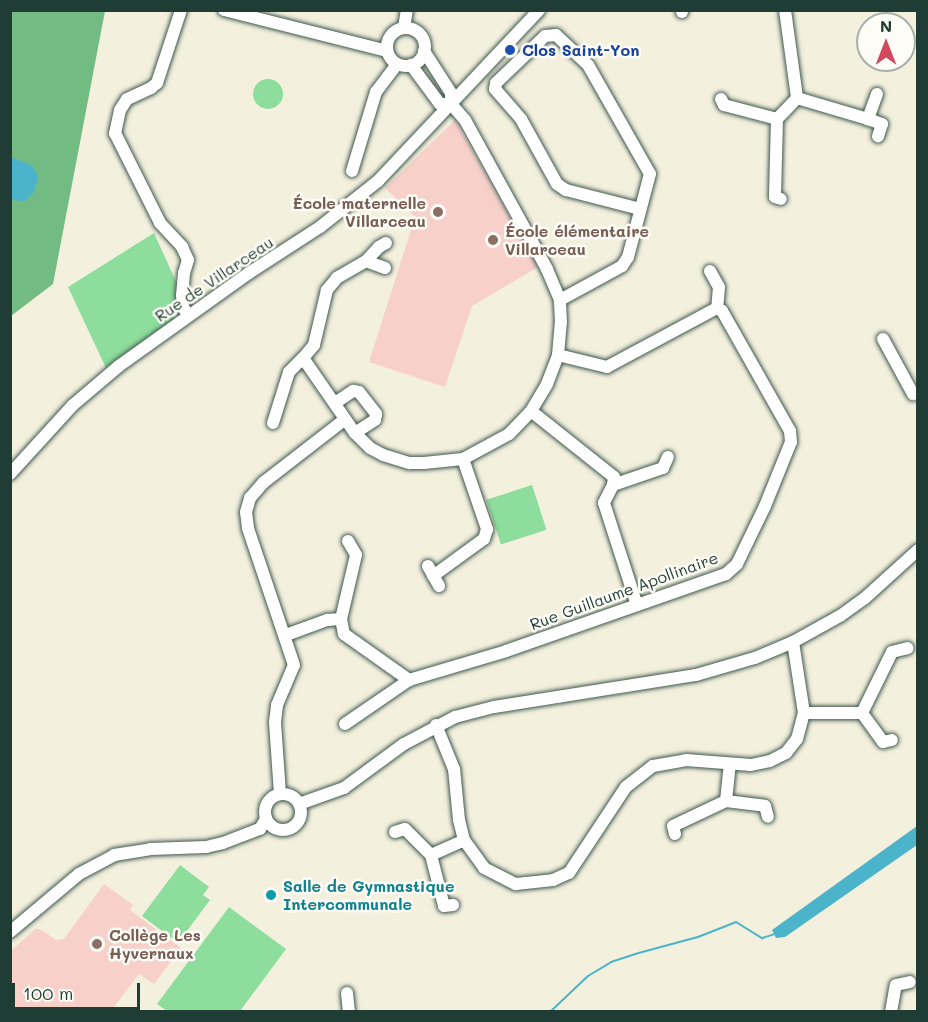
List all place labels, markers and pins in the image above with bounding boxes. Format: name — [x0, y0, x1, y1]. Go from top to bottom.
place label: Clos Saint-Yon — [522, 40, 639, 60]
marker: Clos Saint-Yon — [503, 43, 517, 57]
place label: École maternelle Villarceau — [292, 193, 426, 231]
marker: École maternelle Villarceau — [431, 205, 445, 219]
place label: École élémentaire Villarceau — [505, 221, 649, 259]
marker: École élémentaire Villarceau — [486, 233, 500, 247]
place label: Salle de Gymnastique Intercommunale — [283, 876, 455, 914]
marker: Salle de Gymnastique Intercommunale — [264, 888, 278, 902]
place label: Collège Les Hyvernaux — [109, 925, 201, 963]
marker: Collège Les Hyvernaux — [90, 937, 104, 951]

